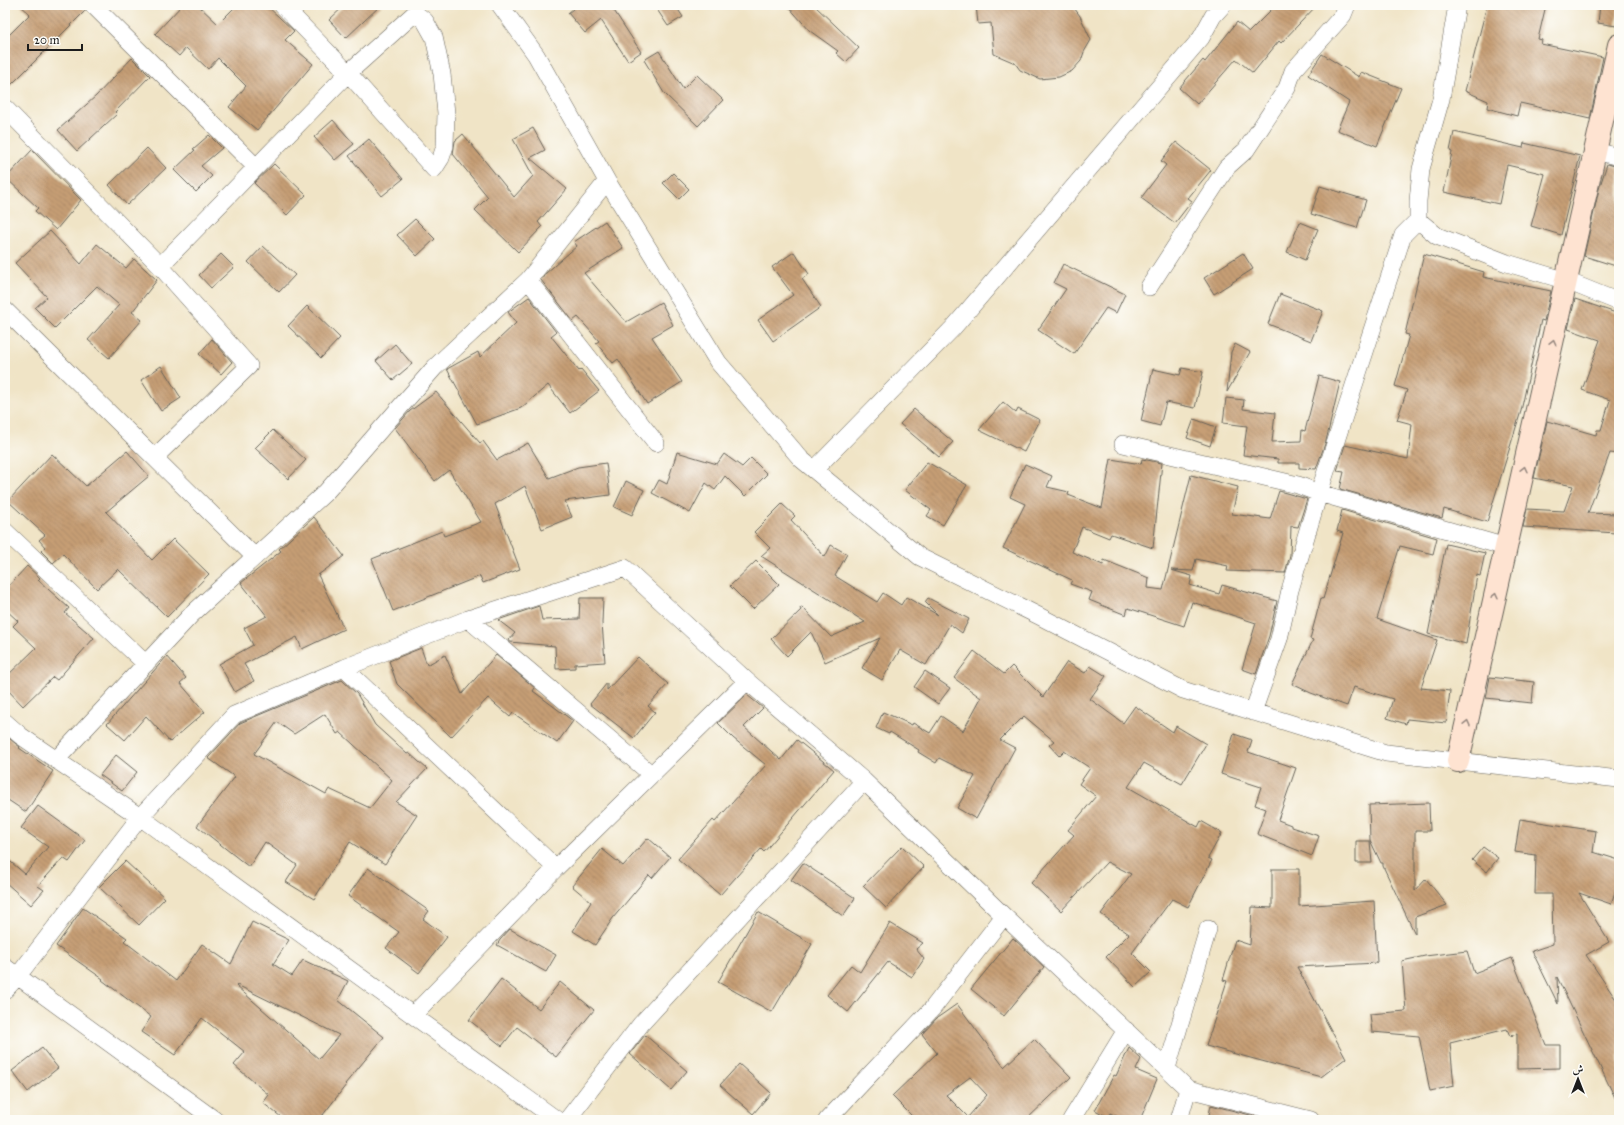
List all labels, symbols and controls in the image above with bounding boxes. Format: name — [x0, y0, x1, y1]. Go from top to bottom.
scale bar — [28, 26, 82, 52]
text: 20 m — [34, 33, 60, 47]
one-way arrow — [1548, 339, 1556, 346]
one-way arrow — [1520, 466, 1528, 472]
one-way arrow — [1491, 593, 1499, 599]
one-way arrow — [1462, 720, 1470, 726]
north arrow — [1558, 1059, 1598, 1099]
text: ش — [1573, 1063, 1584, 1076]

